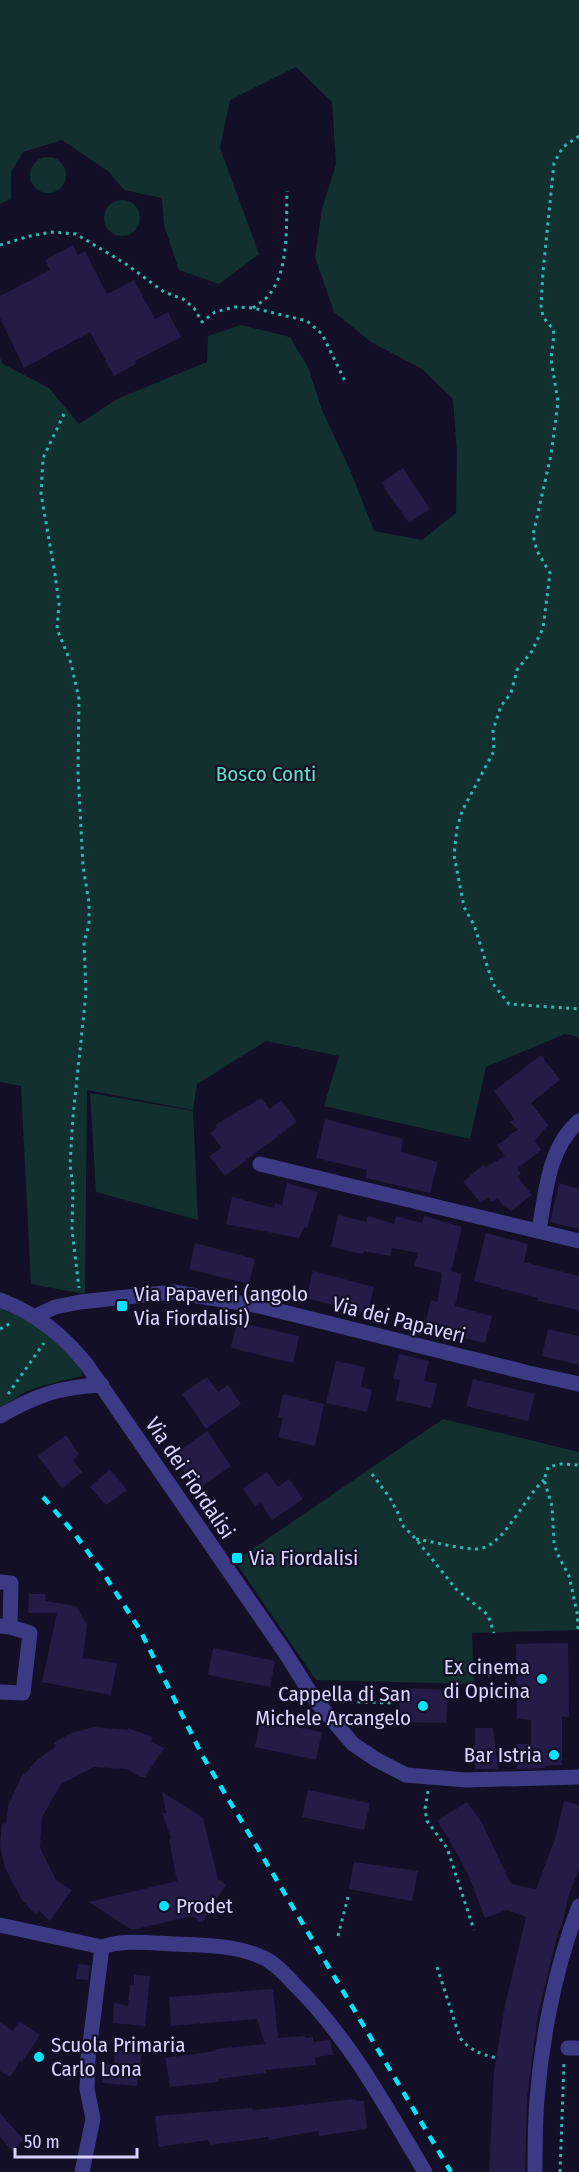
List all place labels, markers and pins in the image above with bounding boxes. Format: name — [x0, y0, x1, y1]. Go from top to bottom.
place label: Via Papaveri (angolo Via Fiordalisi) — [134, 1281, 308, 1331]
marker: Via Papaveri (angolo Via Fiordalisi) — [115, 1299, 129, 1313]
place label: Via Fiordalisi — [249, 1545, 358, 1571]
marker: Via Fiordalisi — [230, 1551, 244, 1565]
place label: Ex cinema di Opicina — [443, 1654, 530, 1704]
marker: Ex cinema di Opicina — [535, 1672, 549, 1686]
place label: Cappella di San Michele Arcangelo — [255, 1681, 411, 1731]
marker: Cappella di San Michele Arcangelo — [416, 1699, 430, 1713]
place label: Bar Istria — [464, 1742, 542, 1768]
marker: Bar Istria — [547, 1748, 561, 1762]
place label: Prodet — [176, 1893, 233, 1919]
marker: Prodet — [157, 1899, 171, 1913]
place label: Scuola Primaria Carlo Lona — [51, 2032, 185, 2082]
marker: Scuola Primaria Carlo Lona — [32, 2050, 46, 2064]

